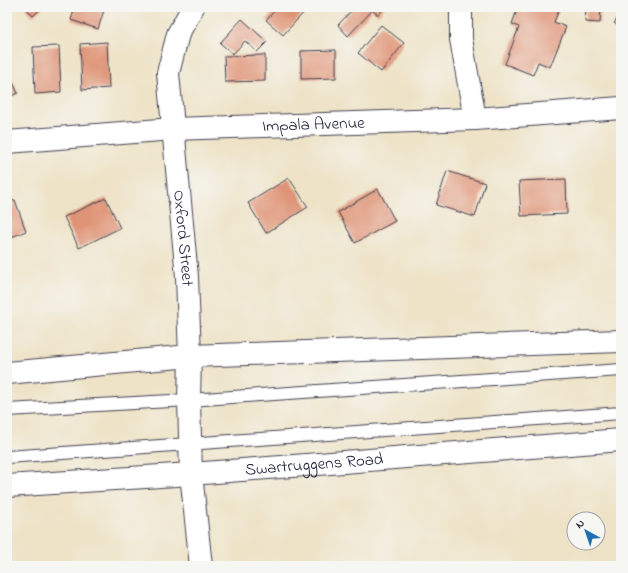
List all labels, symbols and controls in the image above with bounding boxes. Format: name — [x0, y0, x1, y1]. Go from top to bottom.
street label: Impala Avenue — [262, 110, 366, 139]
street label: Oxford Street — [166, 189, 200, 287]
street label: Swartruggens Road — [244, 446, 385, 482]
north arrow — [566, 511, 606, 551]
text: N — [572, 516, 588, 533]

